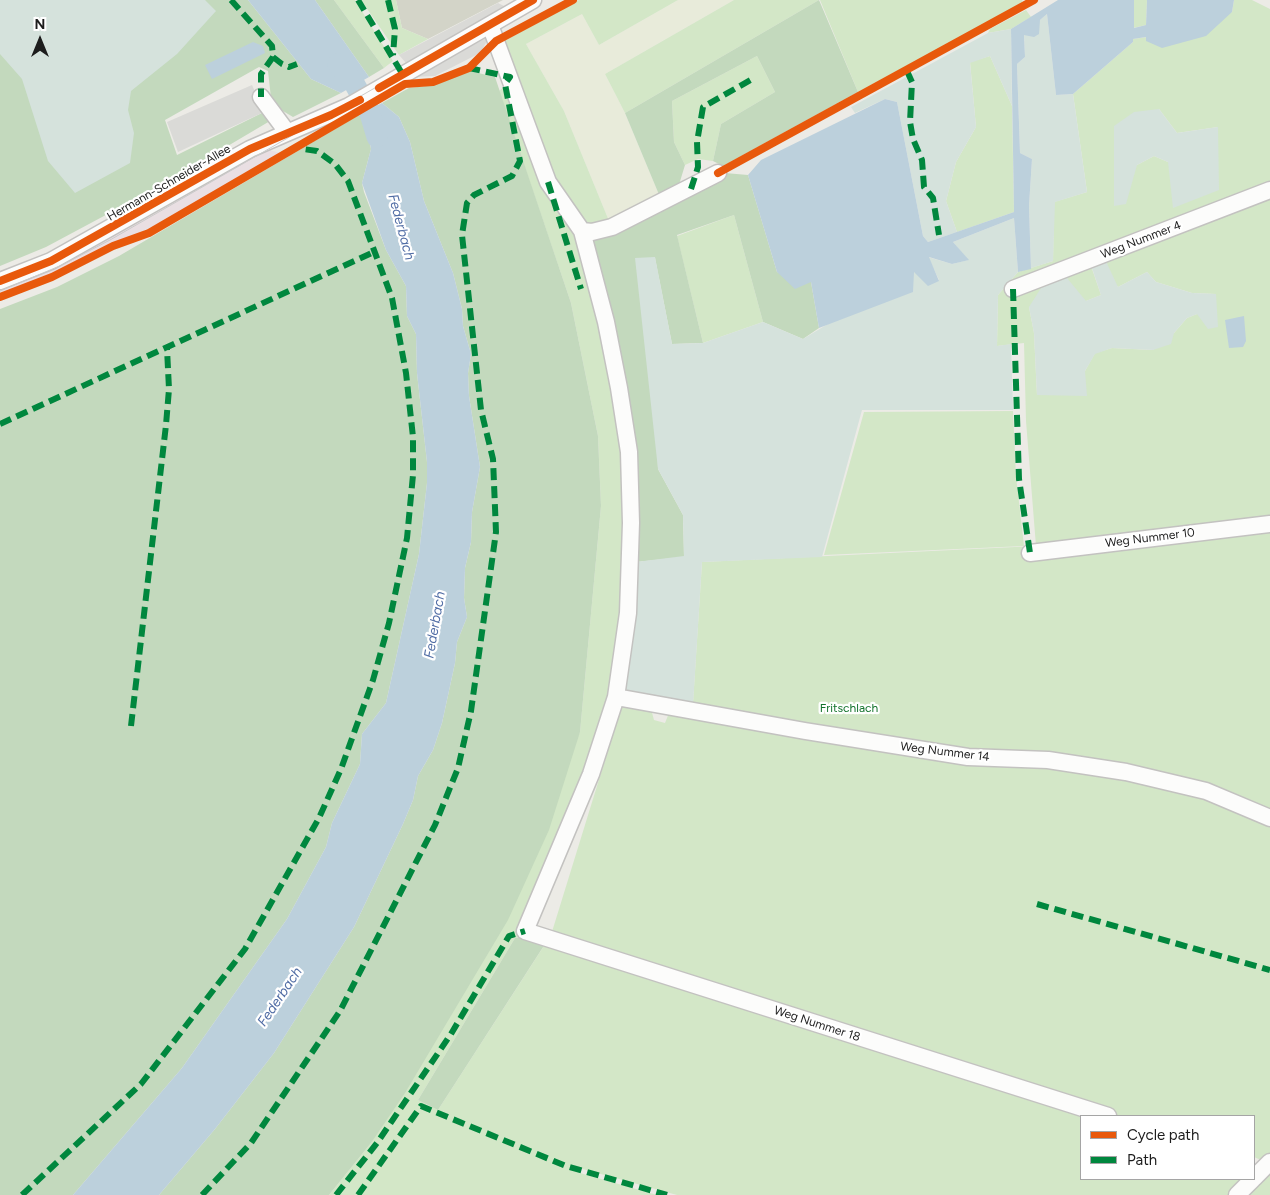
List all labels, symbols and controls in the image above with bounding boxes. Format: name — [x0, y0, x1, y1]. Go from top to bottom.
north arrow — [15, 15, 65, 65]
text: N — [35, 16, 45, 33]
street label: Hermann-Schneider-Allee — [105, 142, 233, 224]
water label: Federbach — [384, 192, 418, 262]
street label: Weg Nummer 4 — [1099, 218, 1183, 262]
street label: Weg Nummer 10 — [1104, 525, 1196, 551]
water label: Federbach — [421, 590, 449, 660]
park label: Fritschlach — [820, 701, 878, 715]
street label: Weg Nummer 14 — [899, 739, 991, 765]
water label: Federbach — [254, 964, 306, 1030]
street label: Weg Nummer 18 — [772, 1003, 862, 1045]
legend — [1080, 1115, 1255, 1180]
text: Cycle path — [1127, 1126, 1199, 1144]
text: Path — [1127, 1151, 1157, 1169]

